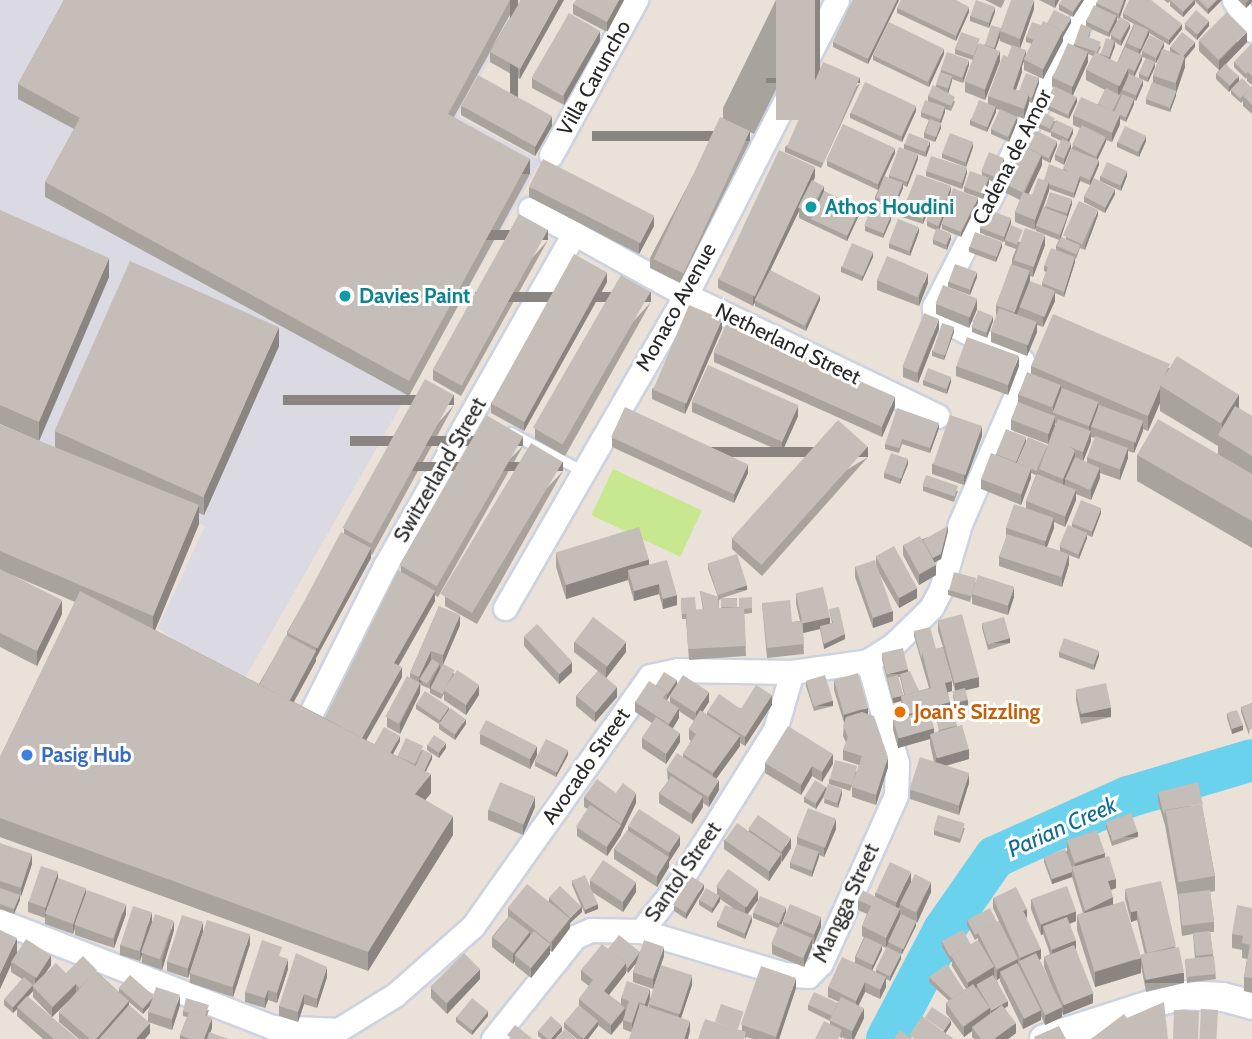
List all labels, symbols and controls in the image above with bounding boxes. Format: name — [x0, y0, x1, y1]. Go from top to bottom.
street label: Villa Caruncho — [552, 16, 636, 140]
street label: Cadena de Amor — [967, 85, 1057, 229]
place label: Athos Houdini — [825, 194, 954, 220]
marker: Athos Houdini — [803, 199, 819, 215]
street label: Monaco Avenue — [630, 239, 722, 375]
place label: Davies Paint — [359, 283, 470, 309]
marker: Davies Paint — [337, 288, 353, 304]
street label: Netherland Street — [711, 298, 865, 390]
street label: Switzerland Street — [388, 393, 492, 547]
place label: Joan's Sizzling — [914, 699, 1040, 725]
street label: Avocado Street — [537, 703, 635, 829]
marker: Joan's Sizzling — [892, 704, 908, 720]
place label: Pasig Hub — [41, 742, 132, 768]
marker: Pasig Hub — [19, 747, 35, 763]
water label: Parian Creek — [1003, 791, 1121, 863]
street label: Santol Street — [639, 817, 727, 927]
street label: Mangga Street — [807, 839, 885, 967]

